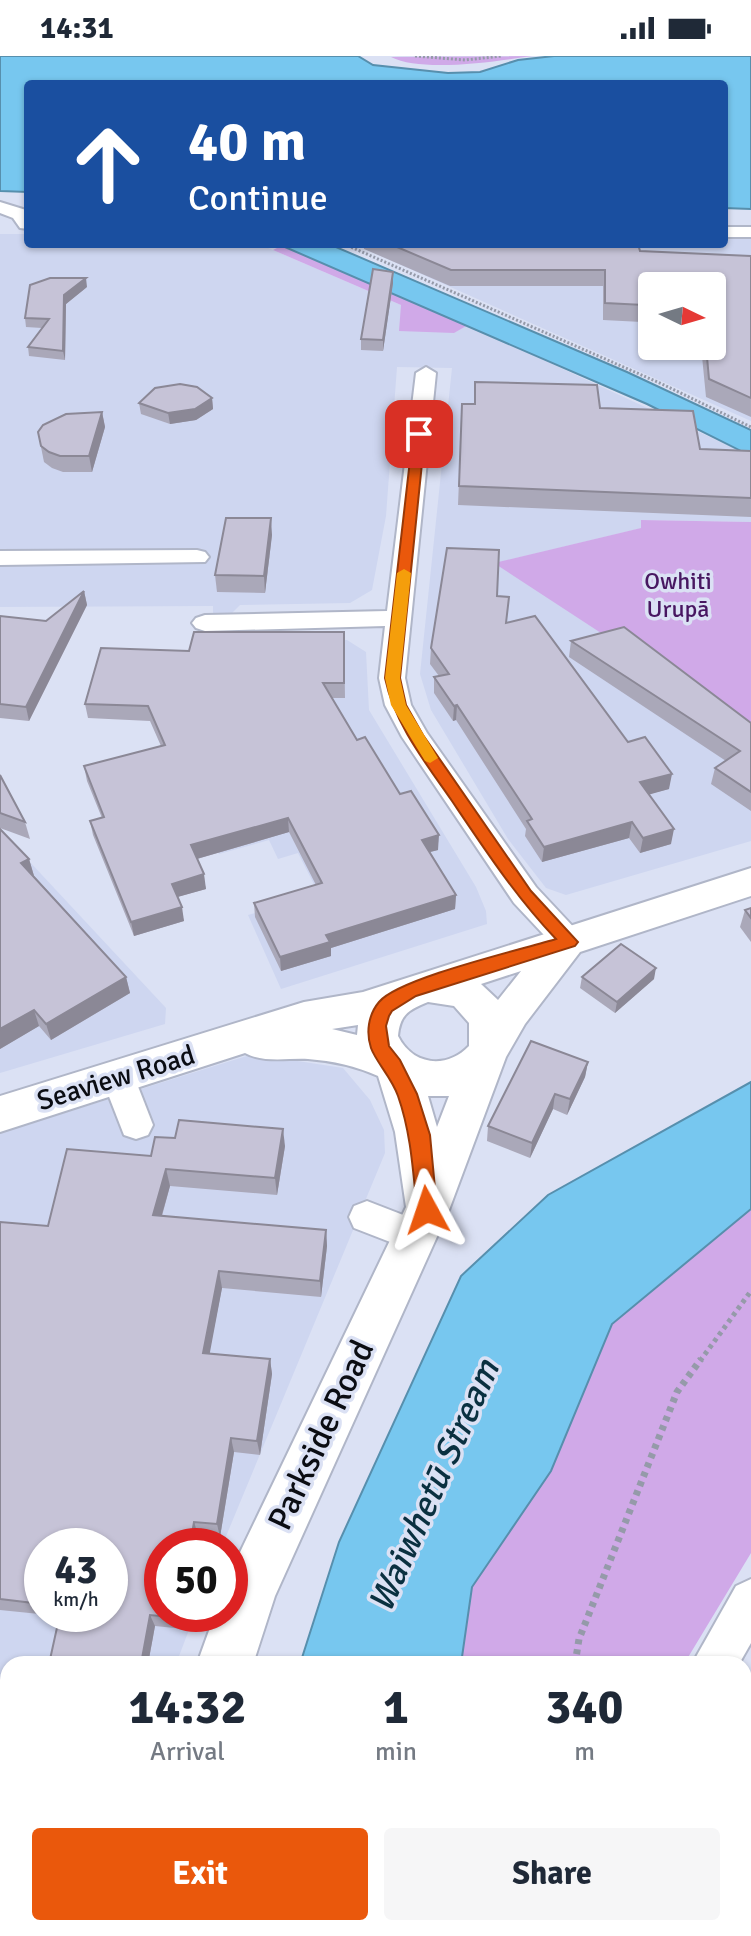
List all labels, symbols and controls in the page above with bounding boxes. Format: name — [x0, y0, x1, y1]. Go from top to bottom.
text: 14:31 — [40, 10, 114, 47]
text: 40 m — [188, 107, 306, 176]
icon: ahead — [56, 112, 160, 216]
text: Continue — [188, 176, 328, 221]
north arrow — [638, 272, 726, 360]
map controls — [638, 272, 726, 360]
pin — [385, 400, 453, 468]
icon: arrive — [397, 412, 441, 456]
park label: Owhiti Urupā — [644, 566, 712, 624]
street label: Seaview Road — [33, 1038, 199, 1118]
position arrow — [385, 1168, 469, 1252]
street label: Parkside Road — [259, 1333, 383, 1537]
water label: Waiwhetū Stream — [358, 1352, 510, 1619]
speed limit sign: 50 — [144, 1528, 248, 1632]
text: 43 — [54, 1545, 98, 1595]
text: km/h — [53, 1587, 99, 1612]
text: 14:32 — [129, 1678, 246, 1737]
text: 1 — [383, 1678, 409, 1737]
text: 340 — [546, 1678, 623, 1737]
text: Arrival — [150, 1736, 225, 1768]
text: min — [375, 1736, 417, 1768]
text: m — [574, 1736, 595, 1768]
button: Exit — [32, 1828, 368, 1920]
button: Share — [384, 1828, 720, 1920]

